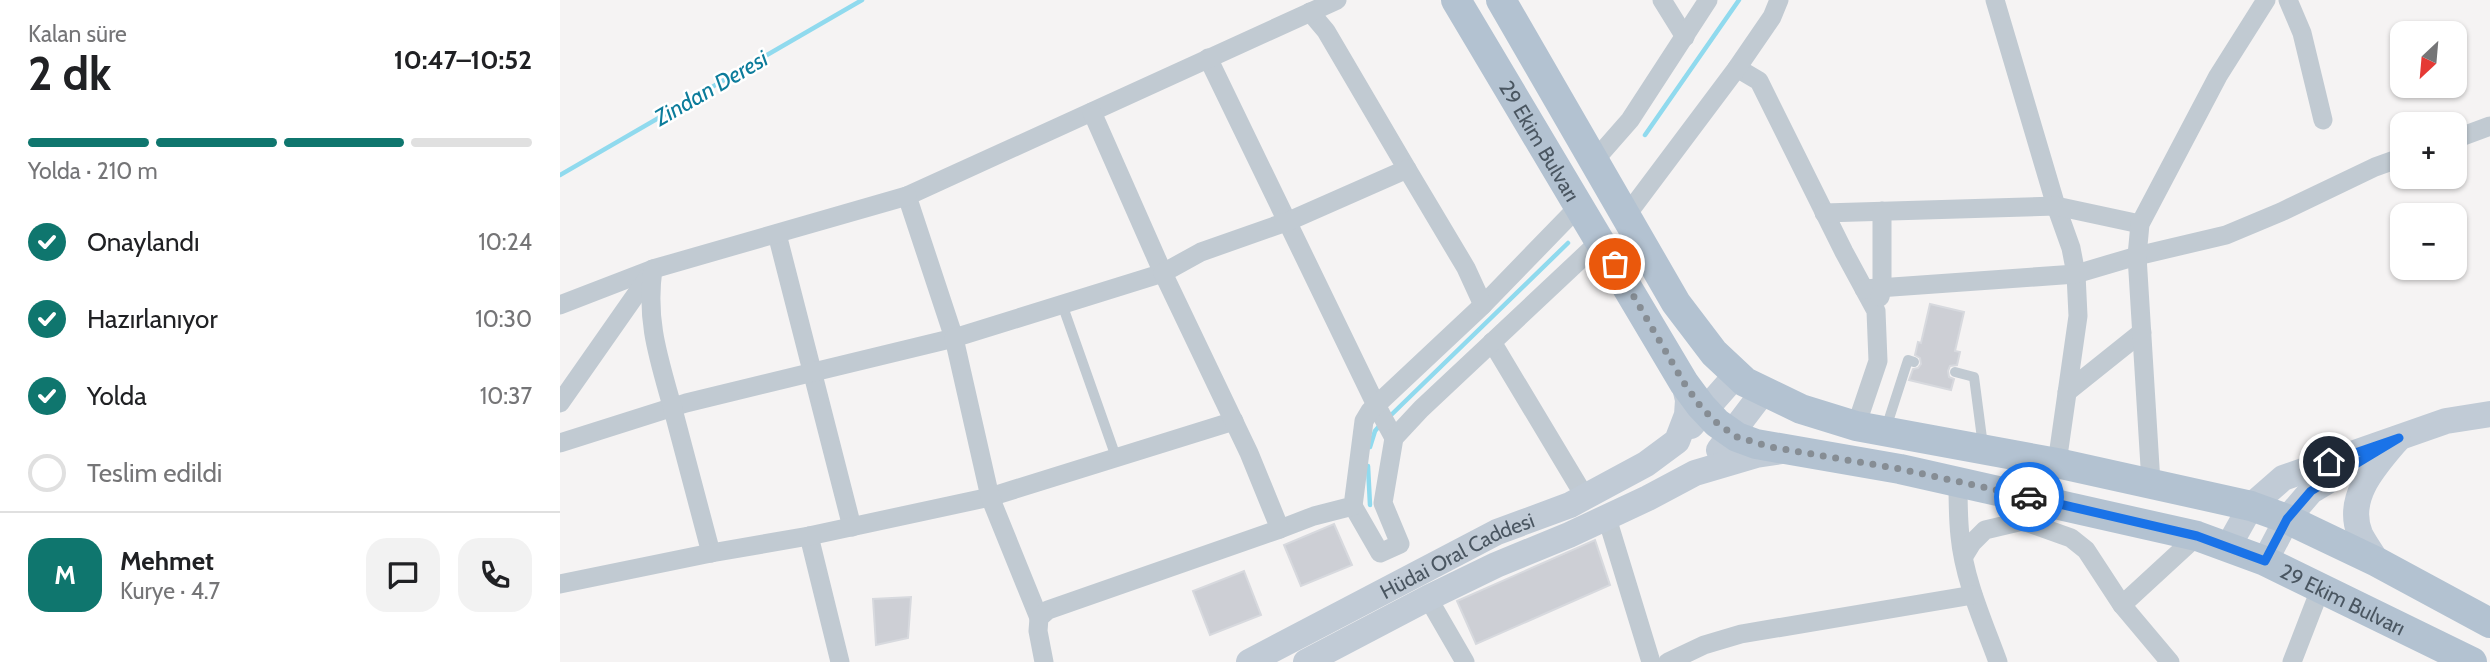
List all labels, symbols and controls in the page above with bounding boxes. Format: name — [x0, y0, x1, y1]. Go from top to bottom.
text: Kalan süre — [28, 20, 127, 48]
north arrow — [2390, 21, 2468, 98]
map controls — [2390, 21, 2467, 280]
text: 10:47–10:52 — [394, 44, 532, 76]
water label: Zindan Deresi — [648, 44, 774, 132]
text: 2 dk — [28, 46, 111, 102]
street label: 29 Ekim Bulvarı — [1494, 76, 1585, 206]
button: + — [2390, 112, 2467, 189]
text: Yolda · 210 m — [28, 157, 158, 185]
button: − — [2390, 203, 2467, 280]
icon: check — [28, 223, 66, 261]
text: Onaylandı — [87, 226, 200, 258]
text: 10:24 — [478, 228, 532, 256]
pin — [1585, 234, 1645, 294]
icon: bag — [1596, 245, 1634, 283]
icon: check — [28, 300, 66, 338]
text: Hazırlanıyor — [87, 303, 218, 335]
text: 10:30 — [475, 305, 532, 333]
icon: check — [28, 377, 66, 415]
text: Yolda — [87, 380, 147, 412]
text: 10:37 — [480, 382, 532, 410]
pin — [2299, 432, 2359, 492]
icon: home — [2310, 443, 2348, 481]
text: Teslim edildi — [87, 457, 222, 489]
courier — [1994, 462, 2064, 532]
icon: car — [2010, 478, 2048, 516]
street label: Hüdai Oral Caddesi — [1376, 507, 1538, 604]
button: chat — [366, 538, 440, 612]
button: phone — [458, 538, 532, 612]
text: Mehmet — [120, 545, 214, 577]
street label: 29 Ekim Bulvarı — [2276, 558, 2409, 640]
text: M — [54, 559, 76, 591]
text: Kurye · 4.7 — [120, 577, 220, 605]

